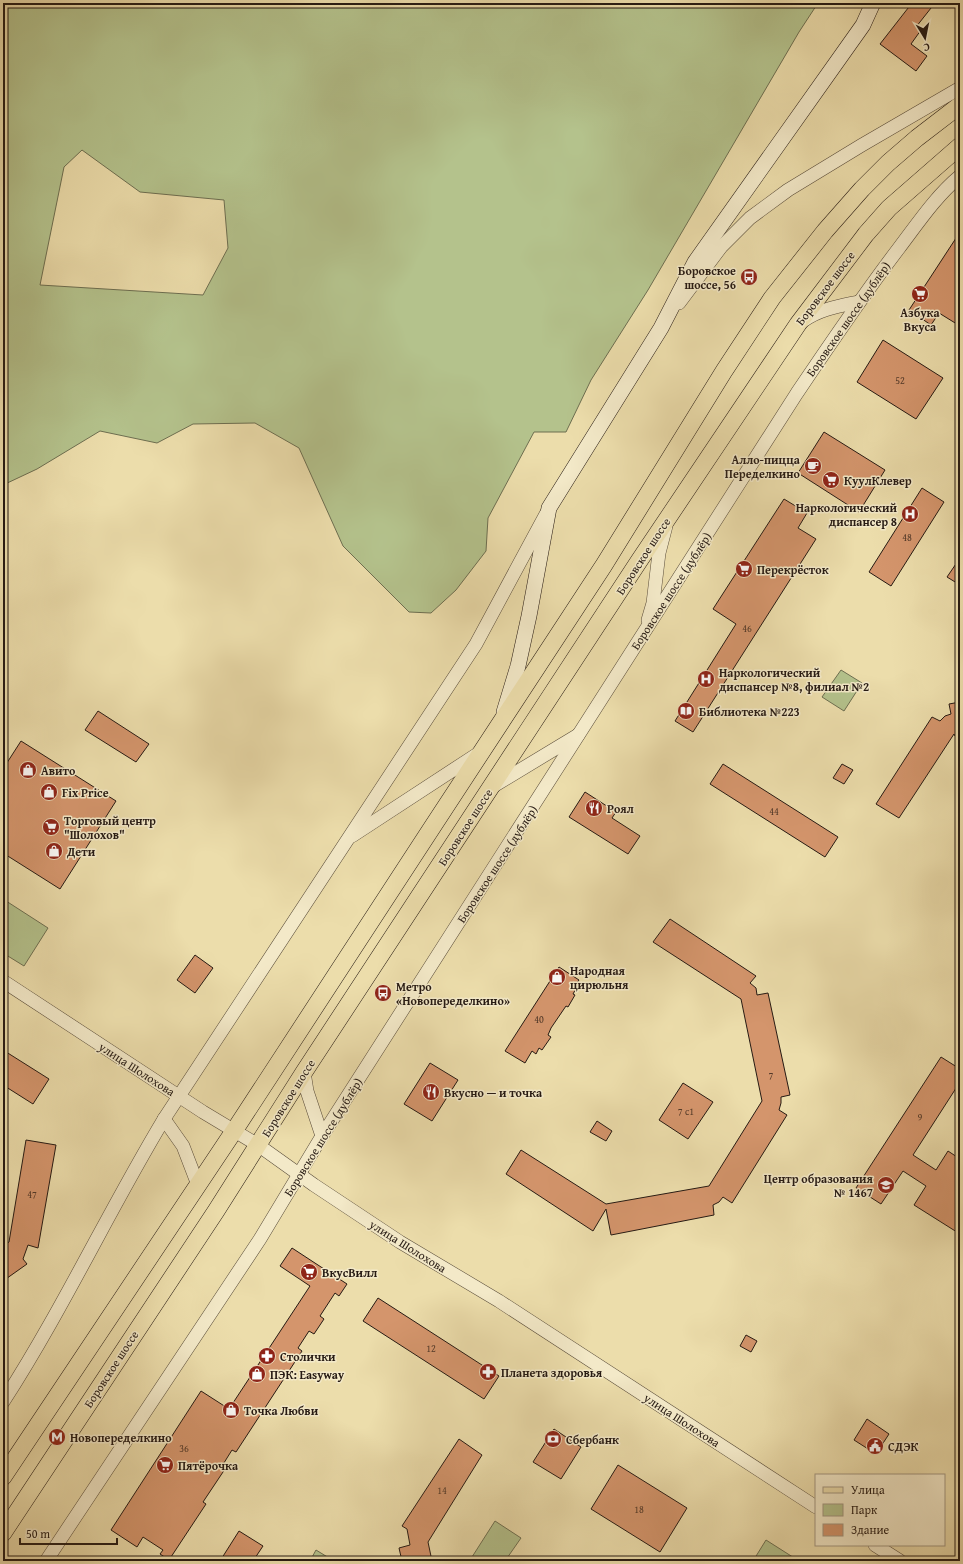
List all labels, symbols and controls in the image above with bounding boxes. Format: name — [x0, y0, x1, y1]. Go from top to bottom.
north arrow — [905, 18, 945, 58]
text: С — [922, 39, 931, 56]
street label: Боровское шоссе — [791, 247, 859, 329]
street label: Боровское шоссе (дублёр) — [802, 258, 894, 380]
place label: Боровское шоссе, 56 — [678, 262, 736, 293]
bus stop icon: Боровское шоссе, 56 — [739, 267, 759, 287]
supermarket icon: Азбука Вкуса — [910, 284, 930, 304]
place label: Азбука Вкуса — [900, 304, 940, 335]
house number: 52 — [895, 373, 905, 388]
place label: Алло-пицца Переделкино — [725, 451, 801, 482]
cafe icon: Алло-пицца Переделкино — [803, 456, 823, 476]
supermarket icon: КуулКлевер — [821, 470, 841, 490]
place label: КуулКлевер — [844, 472, 912, 489]
place label: Наркологический диспансер 8 — [796, 499, 897, 530]
hospital icon: Наркологический диспансер 8 — [900, 504, 920, 524]
street label: Боровское шоссе — [612, 514, 675, 598]
street label: Боровское шоссе (дублёр) — [627, 529, 715, 653]
house number: 48 — [902, 530, 912, 545]
supermarket icon: Перекрёсток — [734, 559, 754, 579]
place label: Перекрёсток — [757, 561, 829, 578]
house number: 46 — [742, 621, 752, 636]
place label: Наркологический диспансер №8, филиал №2 — [719, 664, 869, 695]
hospital icon: Наркологический диспансер №8, филиал №2 — [696, 669, 716, 689]
library icon: Библиотека №223 — [676, 701, 696, 721]
place label: Библиотека №223 — [699, 703, 800, 720]
shop icon: Авито — [18, 760, 38, 780]
place label: Авито — [41, 762, 76, 779]
shop icon: Fix Price — [39, 782, 59, 802]
place label: Fix Price — [62, 784, 109, 801]
street label: Боровское шоссе — [434, 785, 497, 869]
restaurant icon: Роял — [584, 798, 604, 818]
place label: Роял — [607, 800, 634, 817]
street label: Боровское шоссе (дублёр) — [453, 802, 541, 926]
house number: 44 — [769, 804, 779, 819]
place label: Торговый центр "Шолохов" — [64, 812, 156, 843]
supermarket icon: Торговый центр "Шолохов" — [41, 817, 61, 837]
shop icon: Дети — [44, 841, 64, 861]
place label: Дети — [66, 843, 96, 860]
place label: Народная цирюльня — [570, 962, 629, 993]
shop icon: Народная цирюльня — [547, 967, 567, 987]
place label: Метро «Новопеределкино» — [396, 978, 510, 1009]
bus stop icon: Метро «Новопеределкино» — [373, 983, 393, 1003]
house number: 40 — [534, 1012, 544, 1027]
street label: улица Шолохова — [95, 1037, 179, 1100]
street label: Боровское шоссе — [257, 1056, 319, 1140]
house number: 7 — [769, 1068, 774, 1083]
street label: Боровское шоссе (дублёр) — [280, 1074, 366, 1199]
restaurant icon: Вкусно — и точка — [421, 1082, 441, 1102]
place label: Вкусно — и точка — [444, 1084, 543, 1101]
house number: 7 с1 — [678, 1104, 694, 1119]
house number: 9 — [918, 1110, 923, 1125]
place label: Центр образования № 1467 — [764, 1170, 874, 1201]
school or university icon: Центр образования № 1467 — [876, 1175, 896, 1195]
house number: 47 — [27, 1187, 37, 1202]
street label: улица Шолохова — [365, 1215, 450, 1277]
supermarket icon: ВкусВилл — [299, 1262, 319, 1282]
place label: ВкусВилл — [322, 1264, 377, 1281]
street label: Боровское шоссе — [80, 1327, 143, 1411]
house number: 12 — [426, 1341, 436, 1356]
pharmacy icon: Столички — [257, 1346, 277, 1366]
place label: Столички — [280, 1348, 336, 1365]
pharmacy icon: Планета здоровья — [478, 1362, 498, 1382]
shop icon: ПЭК: Easyway — [247, 1364, 267, 1384]
place label: Планета здоровья — [501, 1364, 603, 1381]
place label: ПЭК: Easyway — [270, 1366, 345, 1383]
street label: улица Шолохова — [640, 1388, 724, 1451]
shop icon: Точка Любви — [221, 1400, 241, 1420]
place label: Точка Любви — [244, 1402, 319, 1419]
metro station icon: Новопеределкино — [47, 1427, 67, 1447]
place label: Новопеределкино — [70, 1429, 172, 1446]
bank icon: Сбербанк — [543, 1429, 563, 1449]
place label: Сбербанк — [566, 1431, 619, 1448]
public building icon: СДЭК — [865, 1436, 885, 1456]
place label: СДЭК — [888, 1438, 919, 1455]
house number: 36 — [179, 1441, 189, 1456]
supermarket icon: Пятёрочка — [155, 1455, 175, 1475]
place label: Пятёрочка — [178, 1457, 239, 1474]
legend — [815, 1474, 945, 1546]
text: Улица — [851, 1481, 885, 1498]
house number: 14 — [437, 1483, 447, 1498]
text: Парк — [851, 1501, 878, 1518]
house number: 18 — [634, 1502, 644, 1517]
scale bar — [20, 1520, 117, 1546]
text: Здание — [851, 1521, 890, 1538]
text: 50 m — [26, 1525, 50, 1542]

